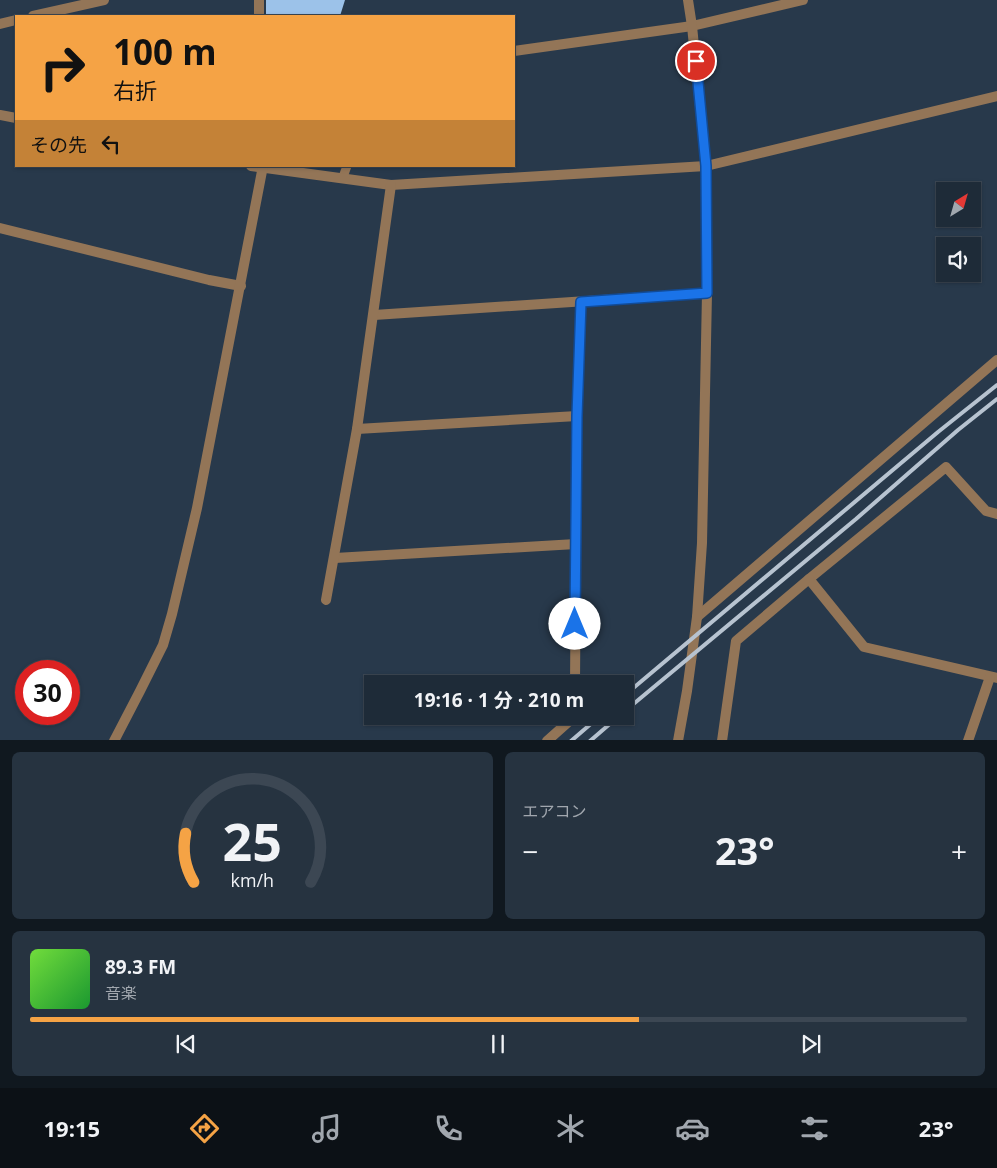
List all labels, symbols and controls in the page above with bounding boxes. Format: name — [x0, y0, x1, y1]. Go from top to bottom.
text: 100 m — [113, 28, 217, 75]
icon: right — [30, 35, 95, 100]
pin — [675, 40, 717, 82]
icon: arrive — [682, 47, 710, 75]
text: 右折 — [113, 75, 157, 105]
icon: left — [97, 130, 125, 158]
text: その先 — [30, 132, 87, 158]
north arrow — [936, 182, 981, 228]
map controls — [936, 182, 981, 282]
button: sound — [936, 237, 981, 282]
position arrow — [548, 597, 600, 649]
speed limit sign: 30 — [15, 660, 80, 725]
text: 19:16 · 1 分 · 210 m — [414, 687, 584, 713]
text: エアコン — [523, 800, 587, 822]
text: 25 — [223, 805, 282, 876]
text: 23° — [715, 824, 775, 876]
text: − — [523, 832, 539, 870]
text: + — [951, 832, 967, 870]
text: km/h — [231, 868, 274, 892]
text: 89.3 FM — [105, 954, 176, 980]
text: 音楽 — [105, 982, 137, 1004]
icon: previous — [172, 1030, 200, 1058]
icon: pause — [484, 1030, 512, 1058]
icon: next — [797, 1030, 825, 1058]
icon: directions — [187, 1111, 222, 1146]
icon: music — [309, 1111, 344, 1146]
icon: phone — [431, 1111, 466, 1146]
icon: climate — [553, 1111, 588, 1146]
icon: car — [675, 1111, 710, 1146]
icon: filters — [797, 1111, 832, 1146]
text: 19:15 — [43, 1113, 100, 1143]
text: 23° — [919, 1113, 953, 1143]

